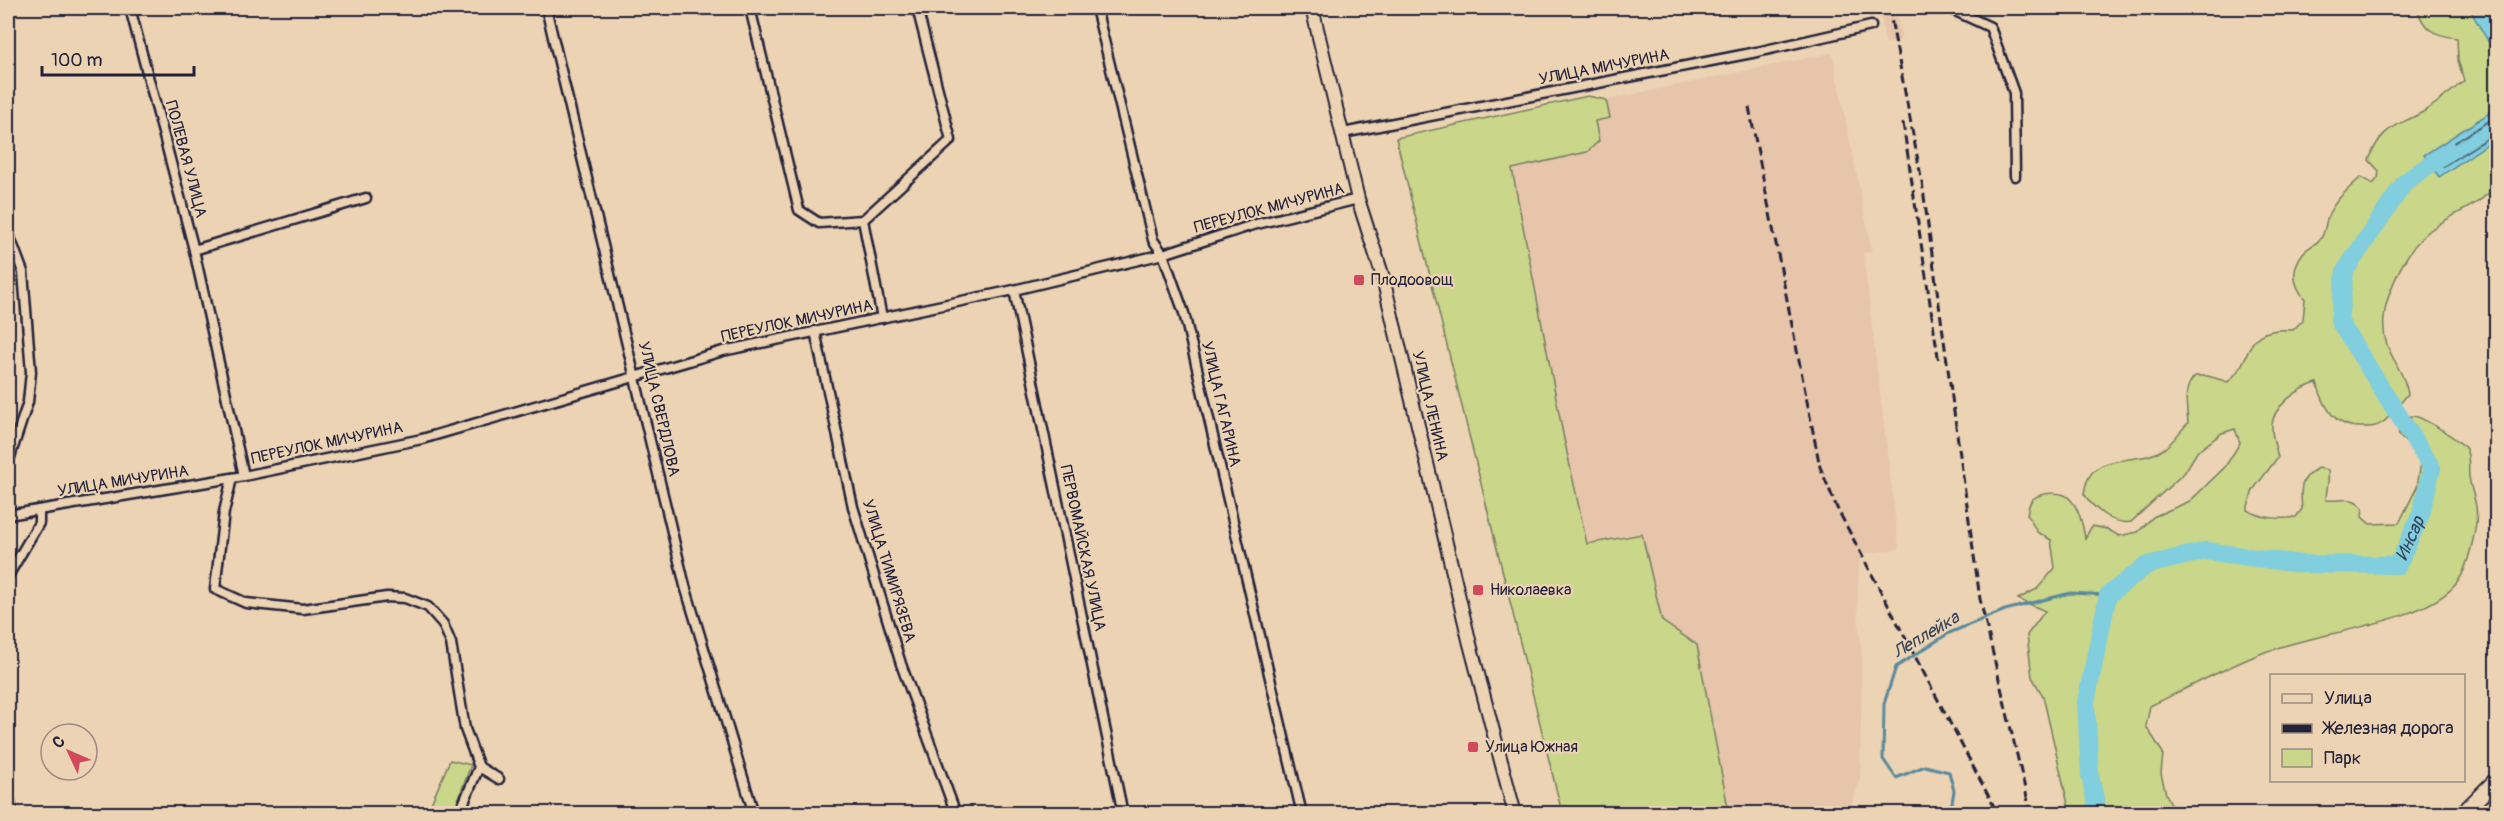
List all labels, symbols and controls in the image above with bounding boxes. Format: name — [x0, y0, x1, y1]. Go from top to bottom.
scale bar — [42, 39, 194, 77]
street label: УЛИЦА МИЧУРИНА — [1537, 45, 1671, 89]
text: 100 m — [51, 49, 103, 72]
street label: ПОЛЕВАЯ УЛИЦА — [161, 98, 211, 220]
street label: ПЕРЕУЛОК МИЧУРИНА — [1192, 178, 1346, 238]
place label: Плодоовощ — [1371, 270, 1454, 290]
marker: Плодоовощ — [1352, 273, 1366, 287]
street label: ПЕРЕУЛОК МИЧУРИНА — [719, 295, 875, 347]
street label: УЛИЦА ГАГАРИНА — [1197, 339, 1245, 469]
street label: УЛИЦА СВЕРДЛОВА — [634, 340, 684, 478]
street label: УЛИЦА ЛЕНИНА — [1408, 349, 1452, 463]
street label: ПЕРЕУЛОК МИЧУРИНА — [249, 417, 405, 469]
street label: УЛИЦА МИЧУРИНА — [56, 461, 190, 501]
street label: ПЕРВОМАЙСКАЯ УЛИЦА — [1056, 463, 1110, 633]
street label: УЛИЦА ТИМИРЯЗЕВА — [858, 497, 920, 645]
water label: Инсар — [2390, 511, 2430, 564]
place label: Николаевка — [1490, 580, 1571, 600]
marker: Николаевка — [1471, 583, 1485, 597]
water label: Леплейка — [1889, 605, 1965, 664]
legend — [2270, 674, 2465, 782]
text: Улица — [2324, 687, 2372, 710]
text: Железная дорога — [2321, 717, 2454, 740]
north arrow — [39, 722, 99, 782]
text: С — [48, 732, 70, 753]
place label: Улица Южная — [1485, 737, 1578, 757]
marker: Улица Южная — [1466, 740, 1480, 754]
text: Парк — [2324, 747, 2361, 770]

